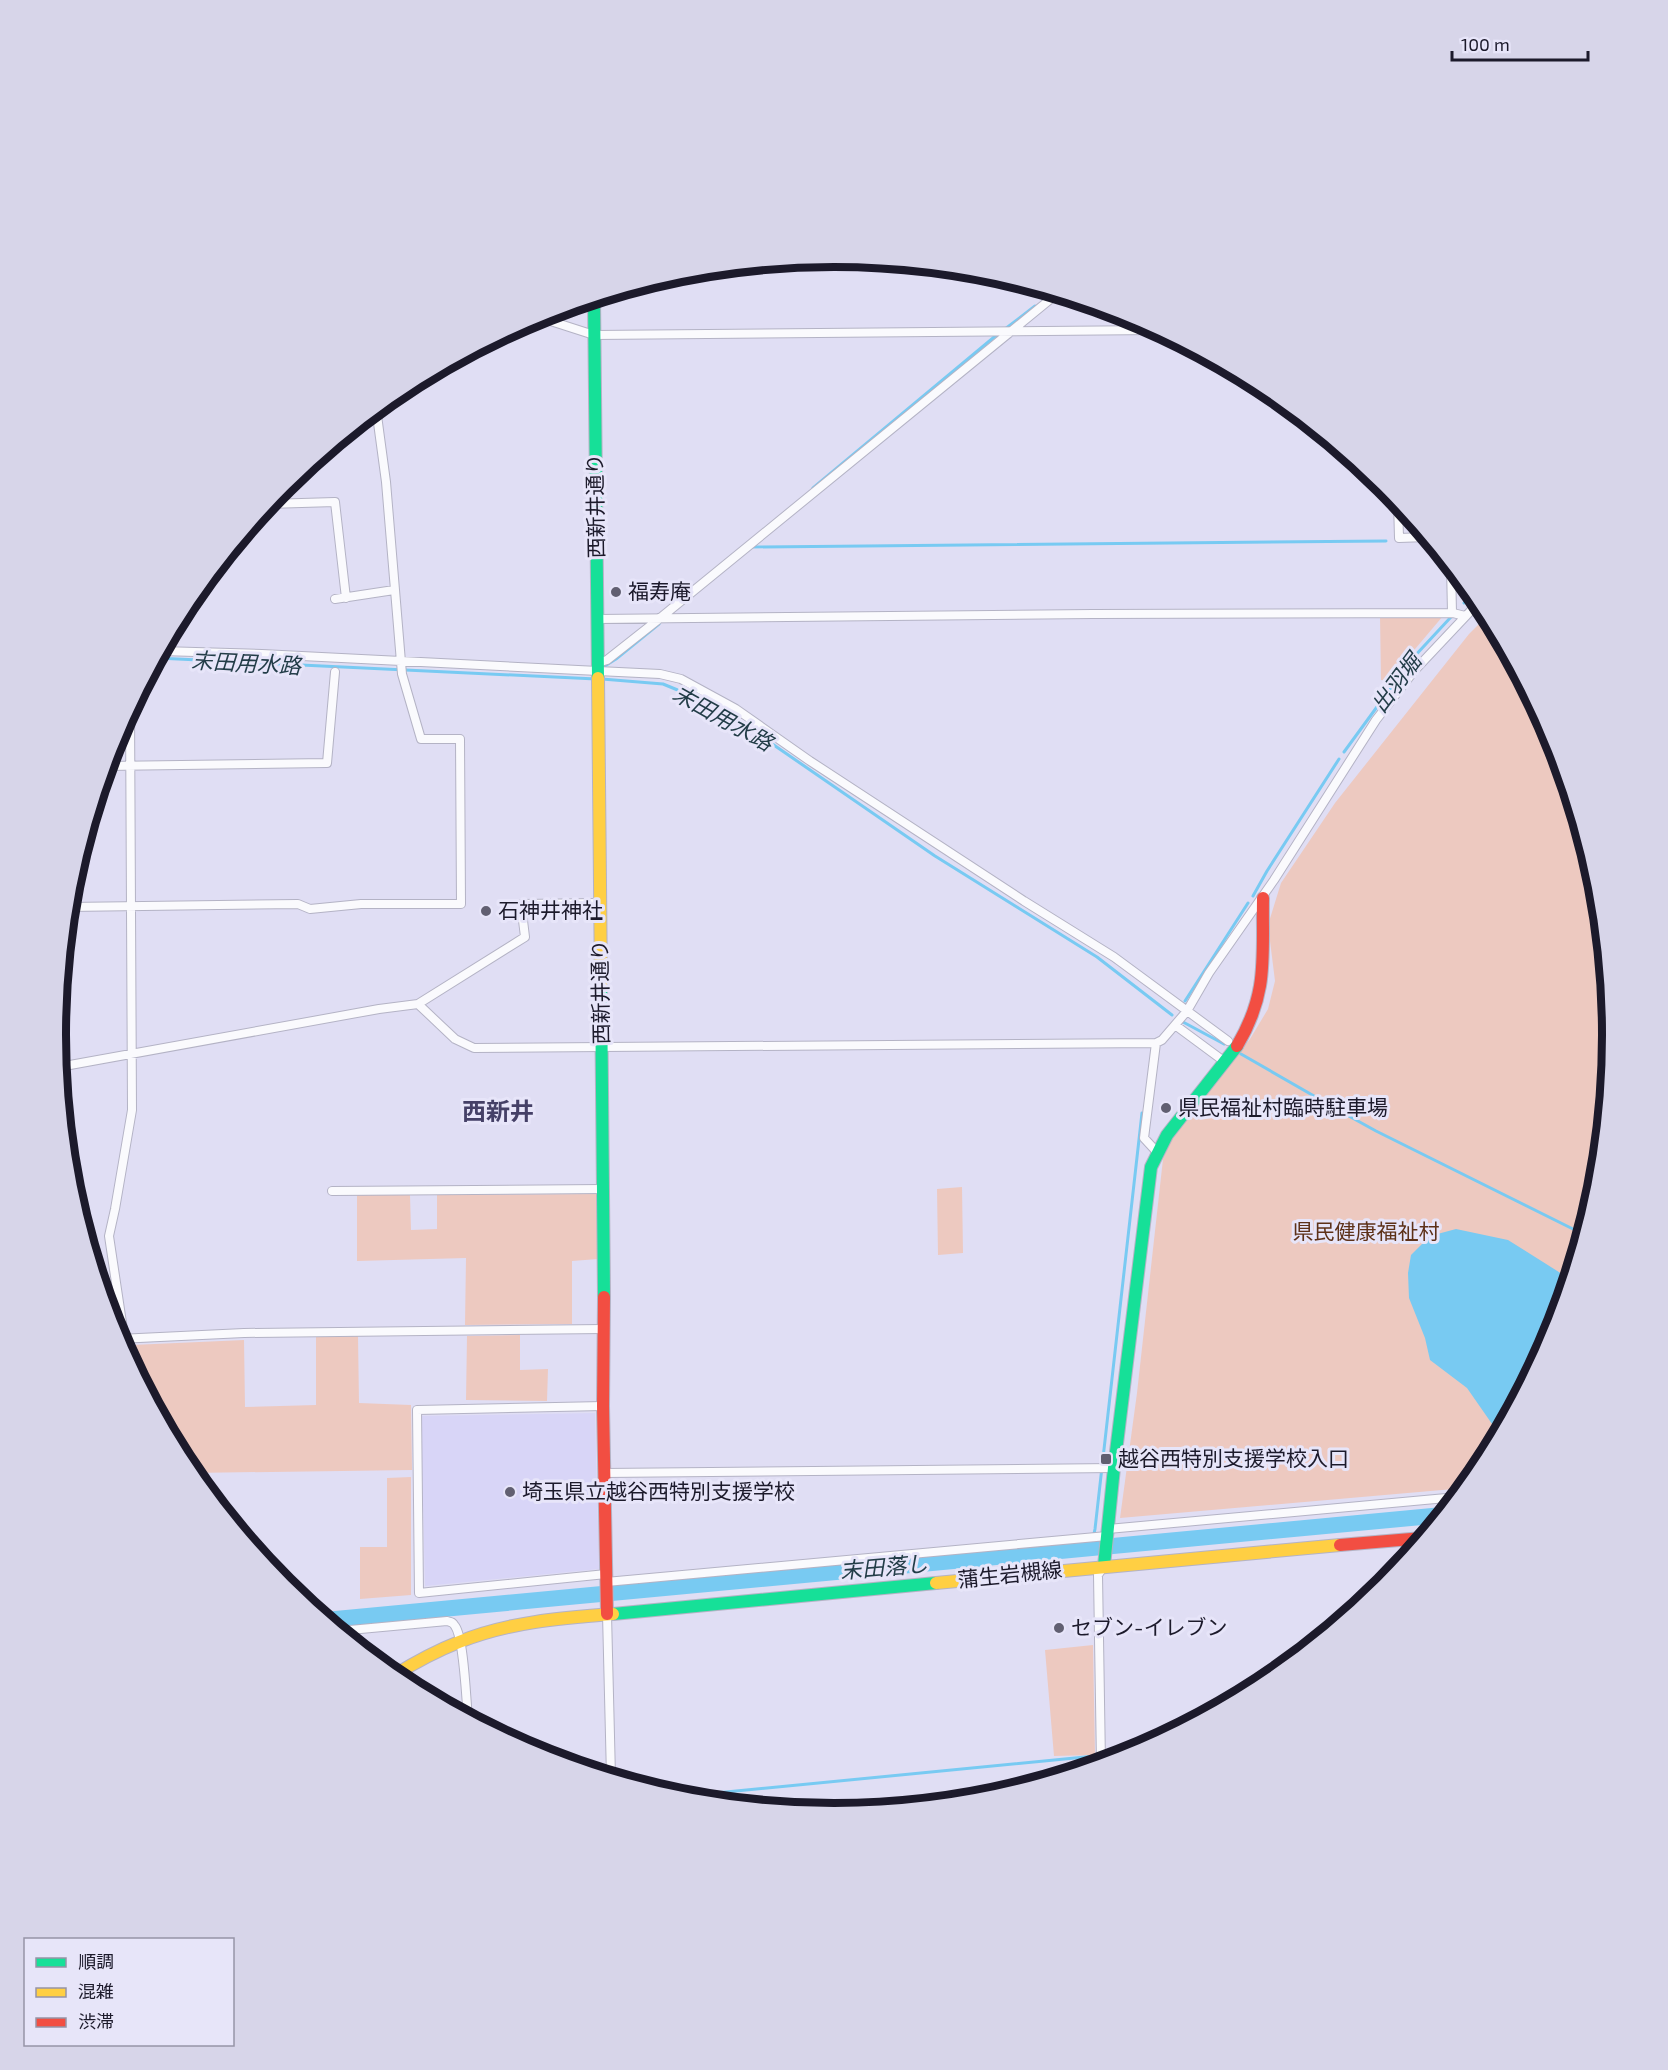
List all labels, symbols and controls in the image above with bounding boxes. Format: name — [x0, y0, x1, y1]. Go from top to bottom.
scale bar — [1452, 24, 1588, 62]
text: 100 m — [1461, 33, 1510, 55]
street label: 西新井通り — [581, 453, 608, 559]
place label: 福寿庵 — [628, 578, 691, 603]
marker: 福寿庵 — [609, 585, 623, 599]
water label: 末田用水路 — [190, 646, 304, 678]
water label: 出羽堀 — [1365, 646, 1427, 717]
water label: 末田用水路 — [669, 679, 780, 756]
place label: 石神井神社 — [498, 897, 603, 922]
marker: 石神井神社 — [479, 904, 493, 918]
street label: 西新井通り — [586, 939, 613, 1045]
place label: 県民福祉村臨時駐車場 — [1178, 1094, 1388, 1119]
district label: 西新井 — [462, 1096, 534, 1125]
marker: 県民福祉村臨時駐車場 — [1159, 1101, 1173, 1115]
park label: 県民健康福祉村 — [1293, 1218, 1440, 1243]
place label: 越谷西特別支援学校入口 — [1118, 1445, 1349, 1470]
marker: 越谷西特別支援学校入口 — [1099, 1452, 1113, 1466]
place label: 埼玉県立越谷西特別支援学校 — [522, 1478, 795, 1503]
marker: 埼玉県立越谷西特別支援学校 — [503, 1485, 517, 1499]
water label: 末田落し — [839, 1549, 929, 1583]
street label: 蒲生岩槻線 — [956, 1556, 1063, 1591]
place label: セブン-イレブン — [1071, 1614, 1227, 1639]
marker: セブン-イレブン — [1052, 1621, 1066, 1635]
legend — [24, 1938, 234, 2046]
text: 順調 — [78, 1950, 114, 1972]
text: 混雑 — [78, 1980, 114, 2002]
text: 渋滞 — [78, 2010, 114, 2032]

